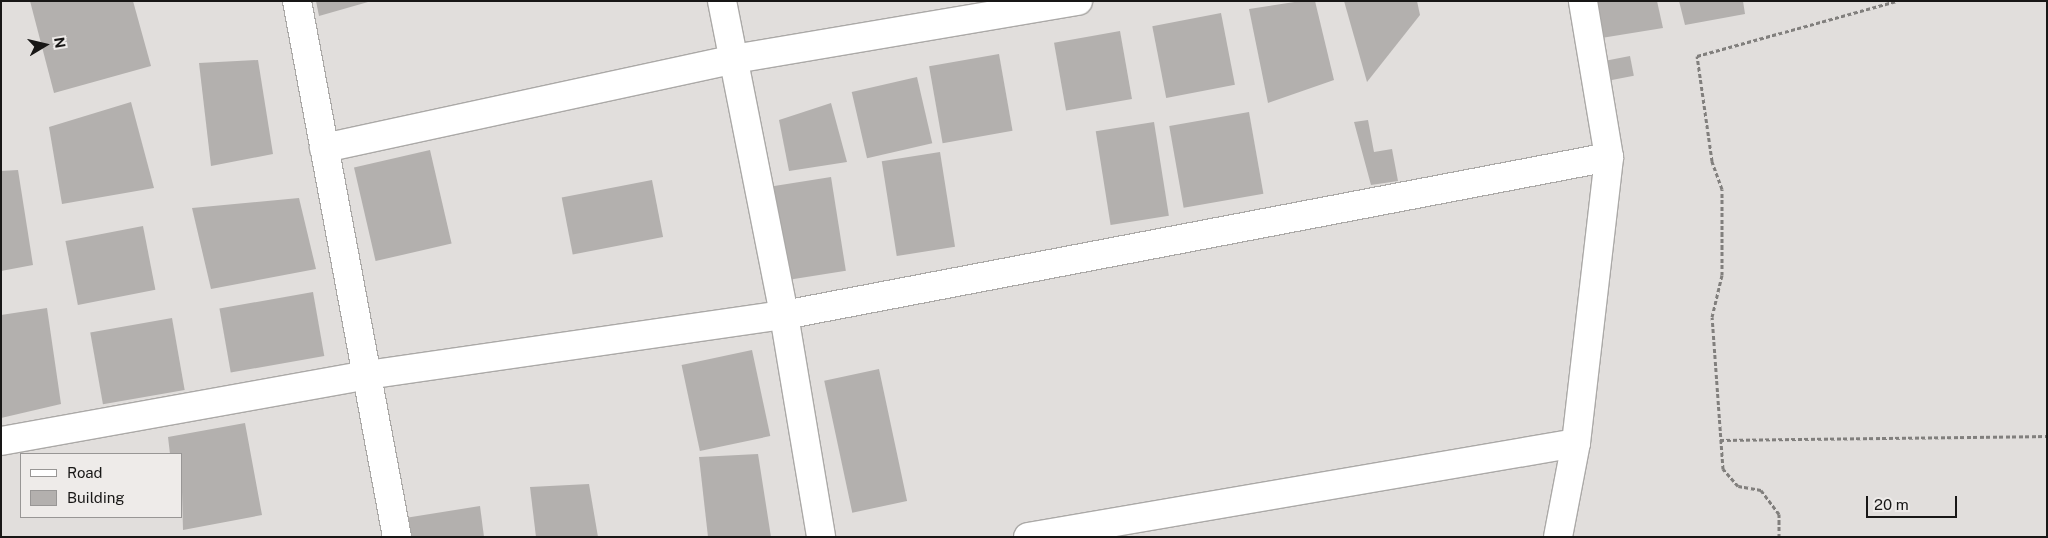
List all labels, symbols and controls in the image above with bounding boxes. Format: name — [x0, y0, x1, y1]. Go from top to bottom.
north arrow — [20, 20, 70, 70]
text: N — [51, 36, 69, 49]
legend — [20, 453, 182, 518]
text: Road — [67, 464, 103, 481]
scale bar — [1868, 486, 1959, 518]
text: Building — [67, 489, 125, 506]
text: 20 m — [1874, 496, 1909, 513]

